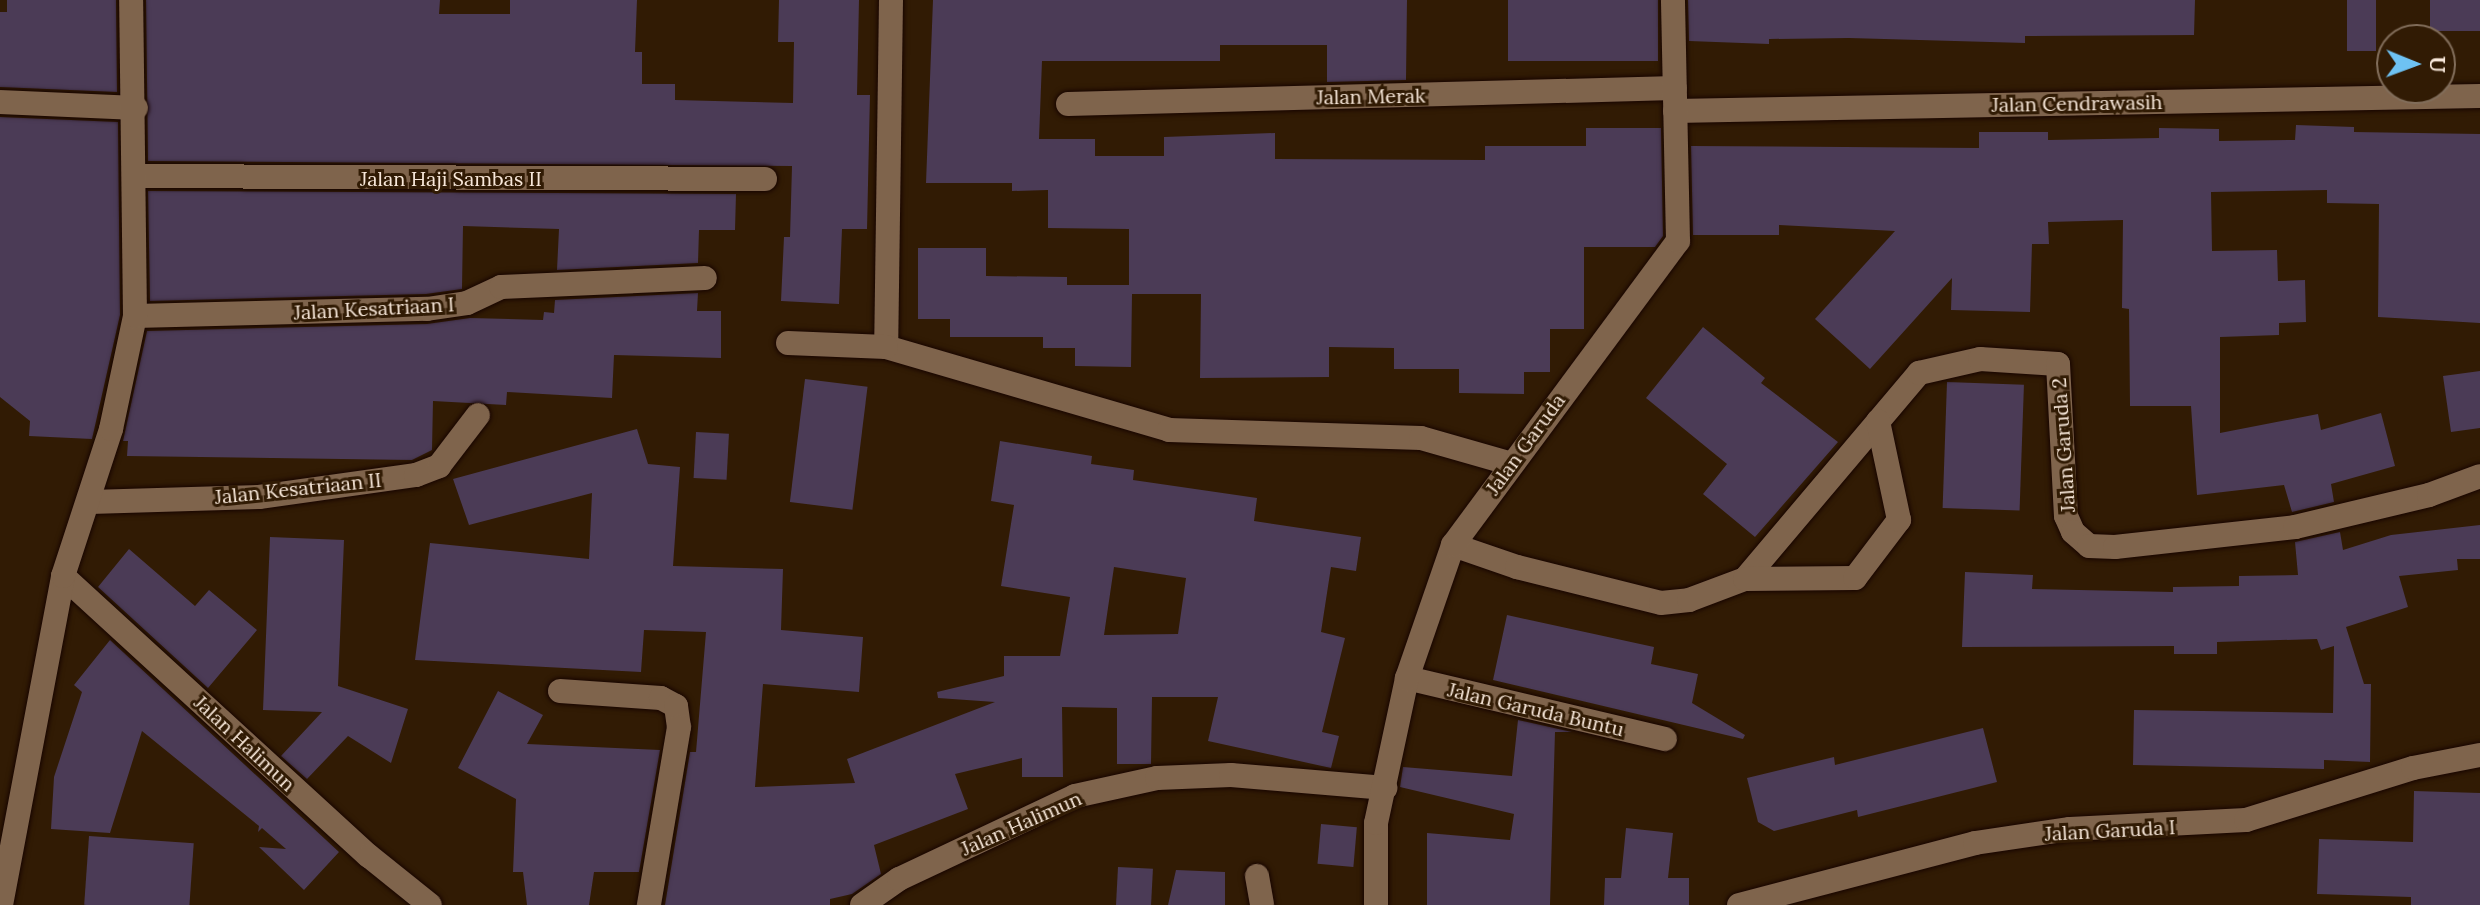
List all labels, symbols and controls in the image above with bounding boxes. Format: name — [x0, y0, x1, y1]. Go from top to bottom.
north arrow — [2376, 24, 2456, 104]
text: U — [2424, 56, 2452, 73]
street label: Jalan Merak — [1316, 83, 1426, 109]
street label: Jalan Cendrawasih — [1991, 90, 2163, 116]
street label: Jalan Haji Sambas II — [360, 166, 542, 190]
street label: Jalan Kesatriaan I — [293, 292, 455, 324]
street label: Jalan Garuda 2 — [2046, 377, 2080, 513]
street label: Jalan Garuda — [1480, 389, 1570, 499]
street label: Jalan Kesatriaan II — [213, 467, 383, 509]
street label: Jalan Garuda Buntu — [1446, 677, 1626, 741]
street label: Jalan Halimun — [189, 690, 301, 796]
street label: Jalan Halimun — [957, 786, 1085, 860]
street label: Jalan Garuda I — [2044, 815, 2176, 845]

